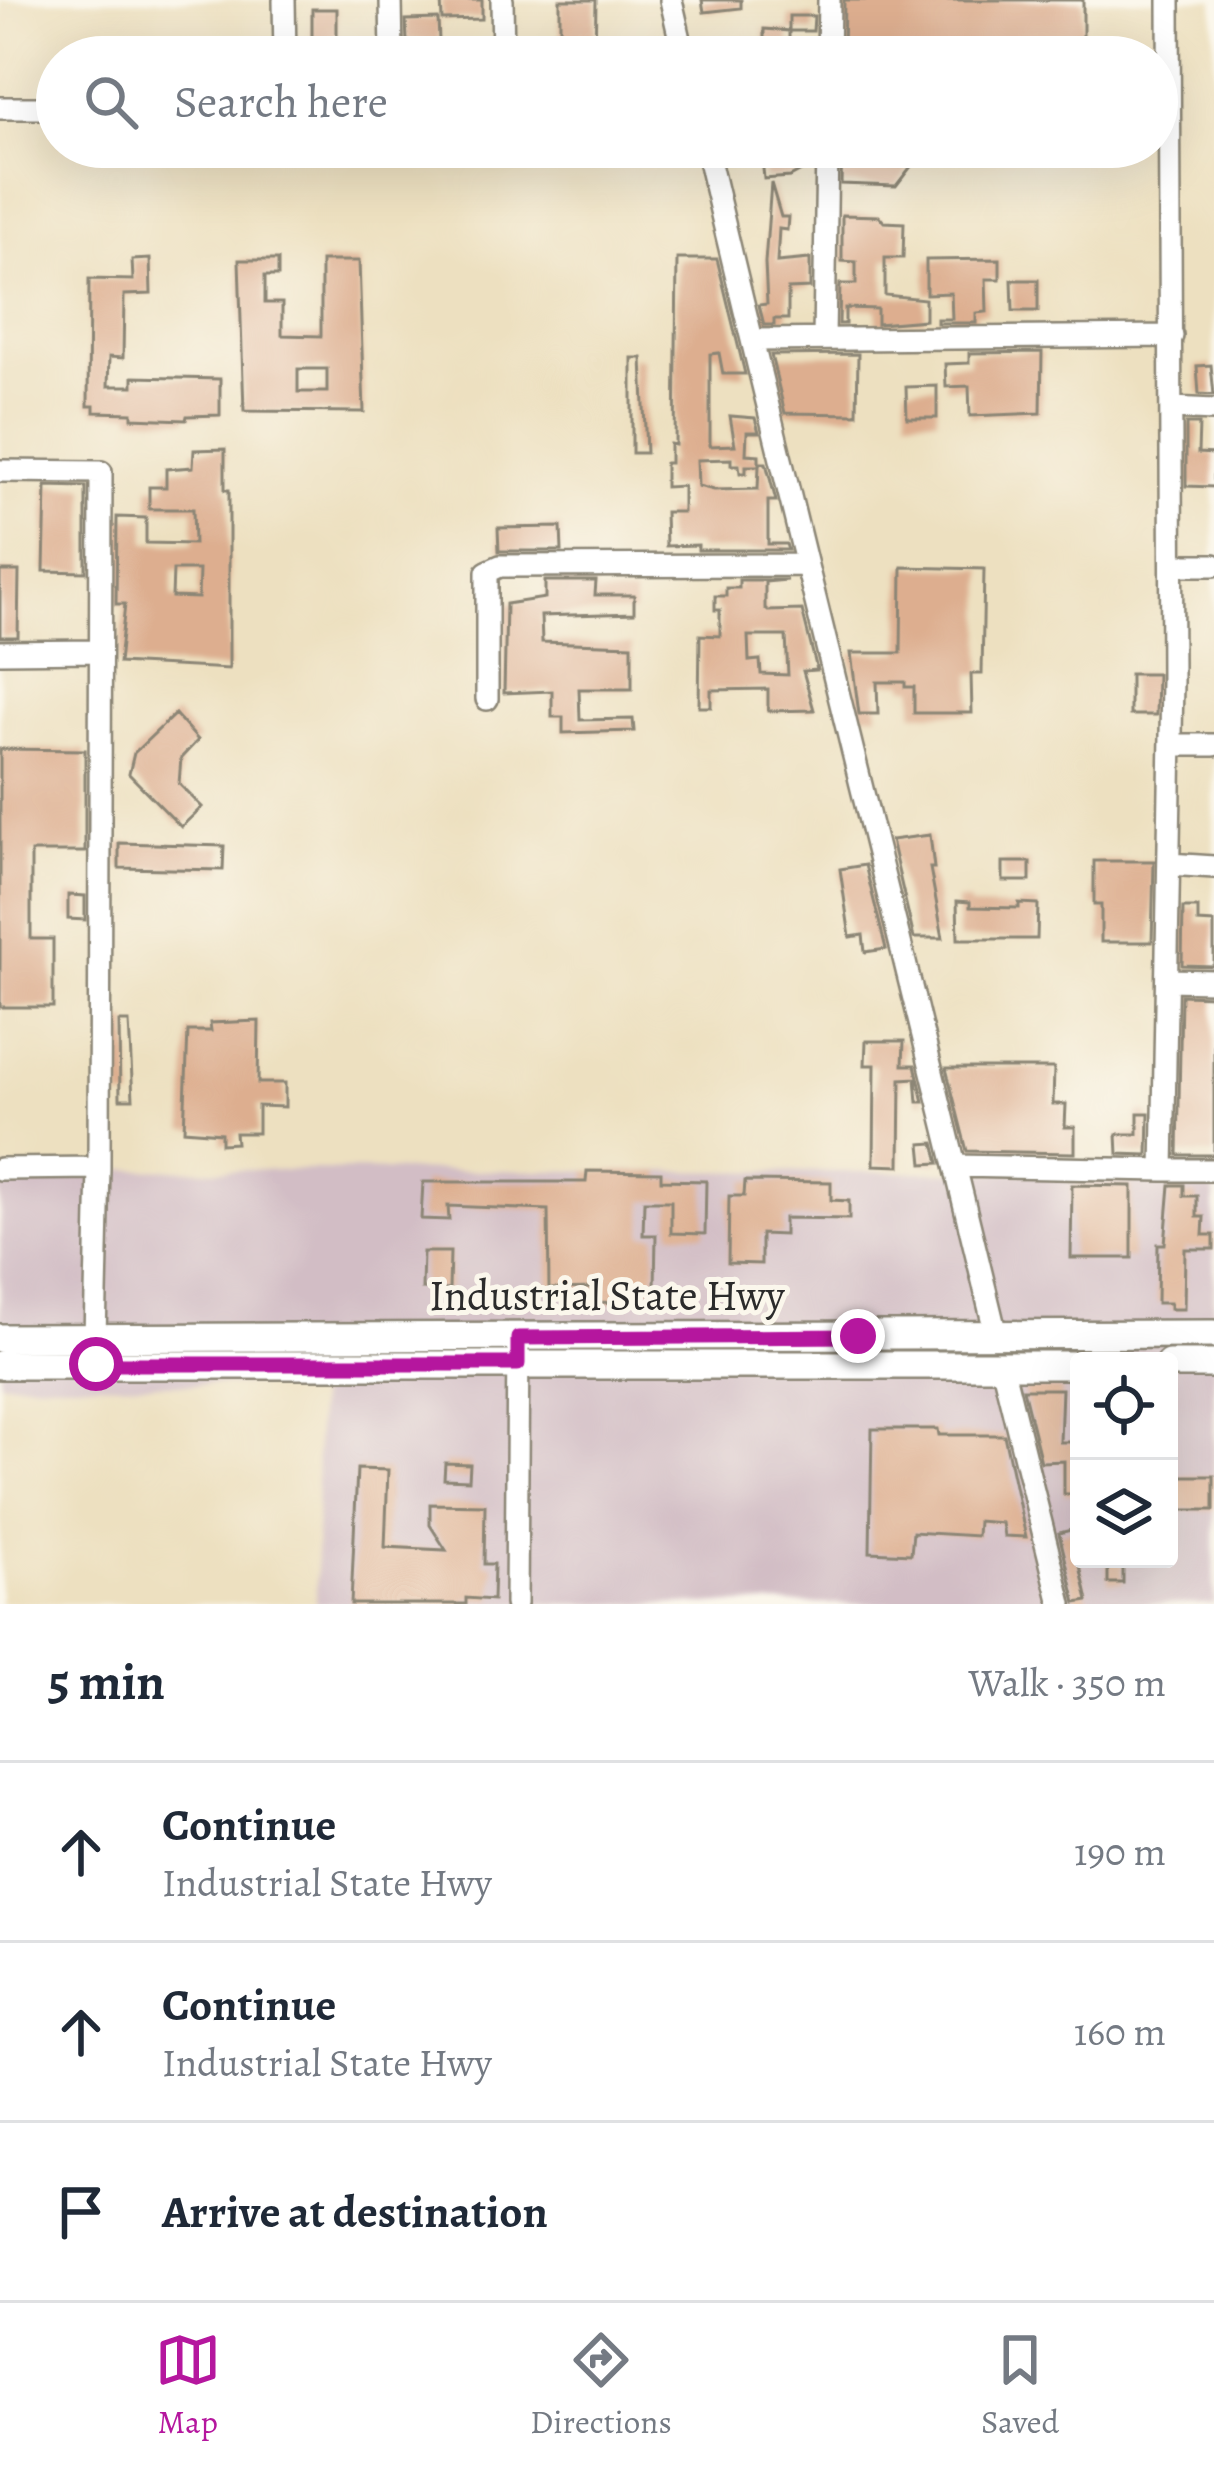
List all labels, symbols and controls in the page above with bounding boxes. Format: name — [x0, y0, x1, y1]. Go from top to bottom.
search box — [36, 36, 1178, 168]
icon: search — [78, 69, 144, 135]
text: Search here — [174, 71, 388, 133]
street label: Industrial State Hwy — [429, 1267, 786, 1324]
route end — [831, 1309, 885, 1363]
route start — [69, 1337, 123, 1391]
map controls — [1070, 1352, 1178, 1568]
button: locate — [1070, 1352, 1178, 1460]
button: layers — [1070, 1460, 1178, 1568]
text: 5 min — [48, 1647, 165, 1717]
text: Walk · 350 m — [969, 1656, 1166, 1709]
text: Continue — [162, 1794, 336, 1856]
icon: ahead — [48, 1819, 114, 1885]
text: 190 m — [1074, 1825, 1166, 1878]
text: Industrial State Hwy — [162, 1856, 492, 1909]
text: Continue — [162, 1974, 336, 2036]
icon: ahead — [48, 1999, 114, 2065]
text: 160 m — [1074, 2005, 1166, 2058]
text: Industrial State Hwy — [162, 2036, 492, 2089]
icon: arrive — [48, 2179, 114, 2245]
text: Arrive at destination — [162, 2181, 548, 2243]
tab: Map — [155, 2327, 221, 2444]
tab: Directions — [530, 2327, 672, 2444]
tab: Saved — [981, 2327, 1059, 2444]

